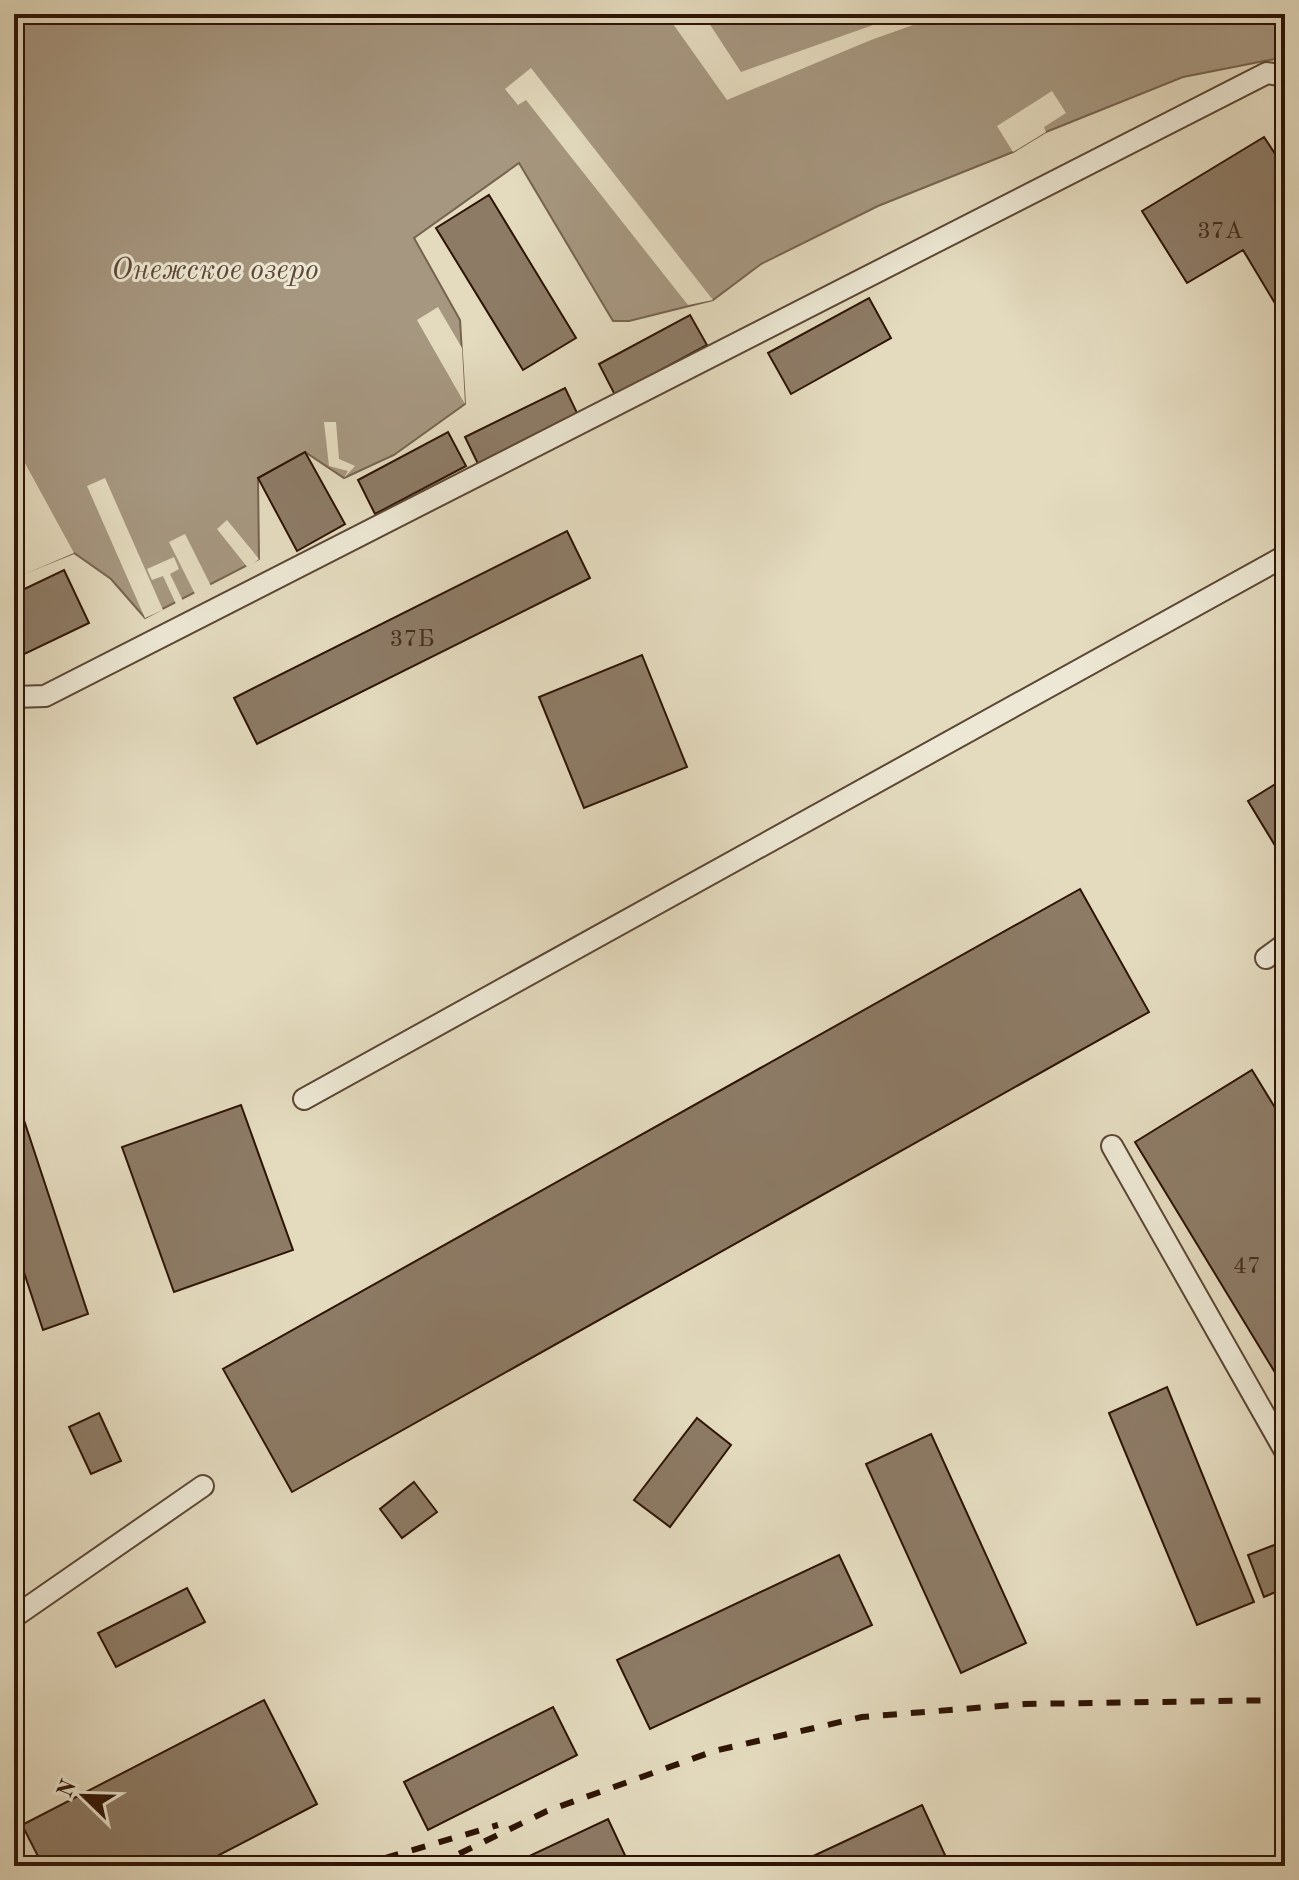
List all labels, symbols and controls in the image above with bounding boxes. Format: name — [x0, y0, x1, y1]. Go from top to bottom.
house number: 37А — [1197, 220, 1243, 244]
water label: Онежское озеро — [111, 256, 319, 286]
house number: 37Б — [390, 628, 434, 652]
house number: 47 — [1233, 1255, 1261, 1279]
north arrow — [44, 1756, 124, 1836]
text: N — [54, 1777, 81, 1801]

